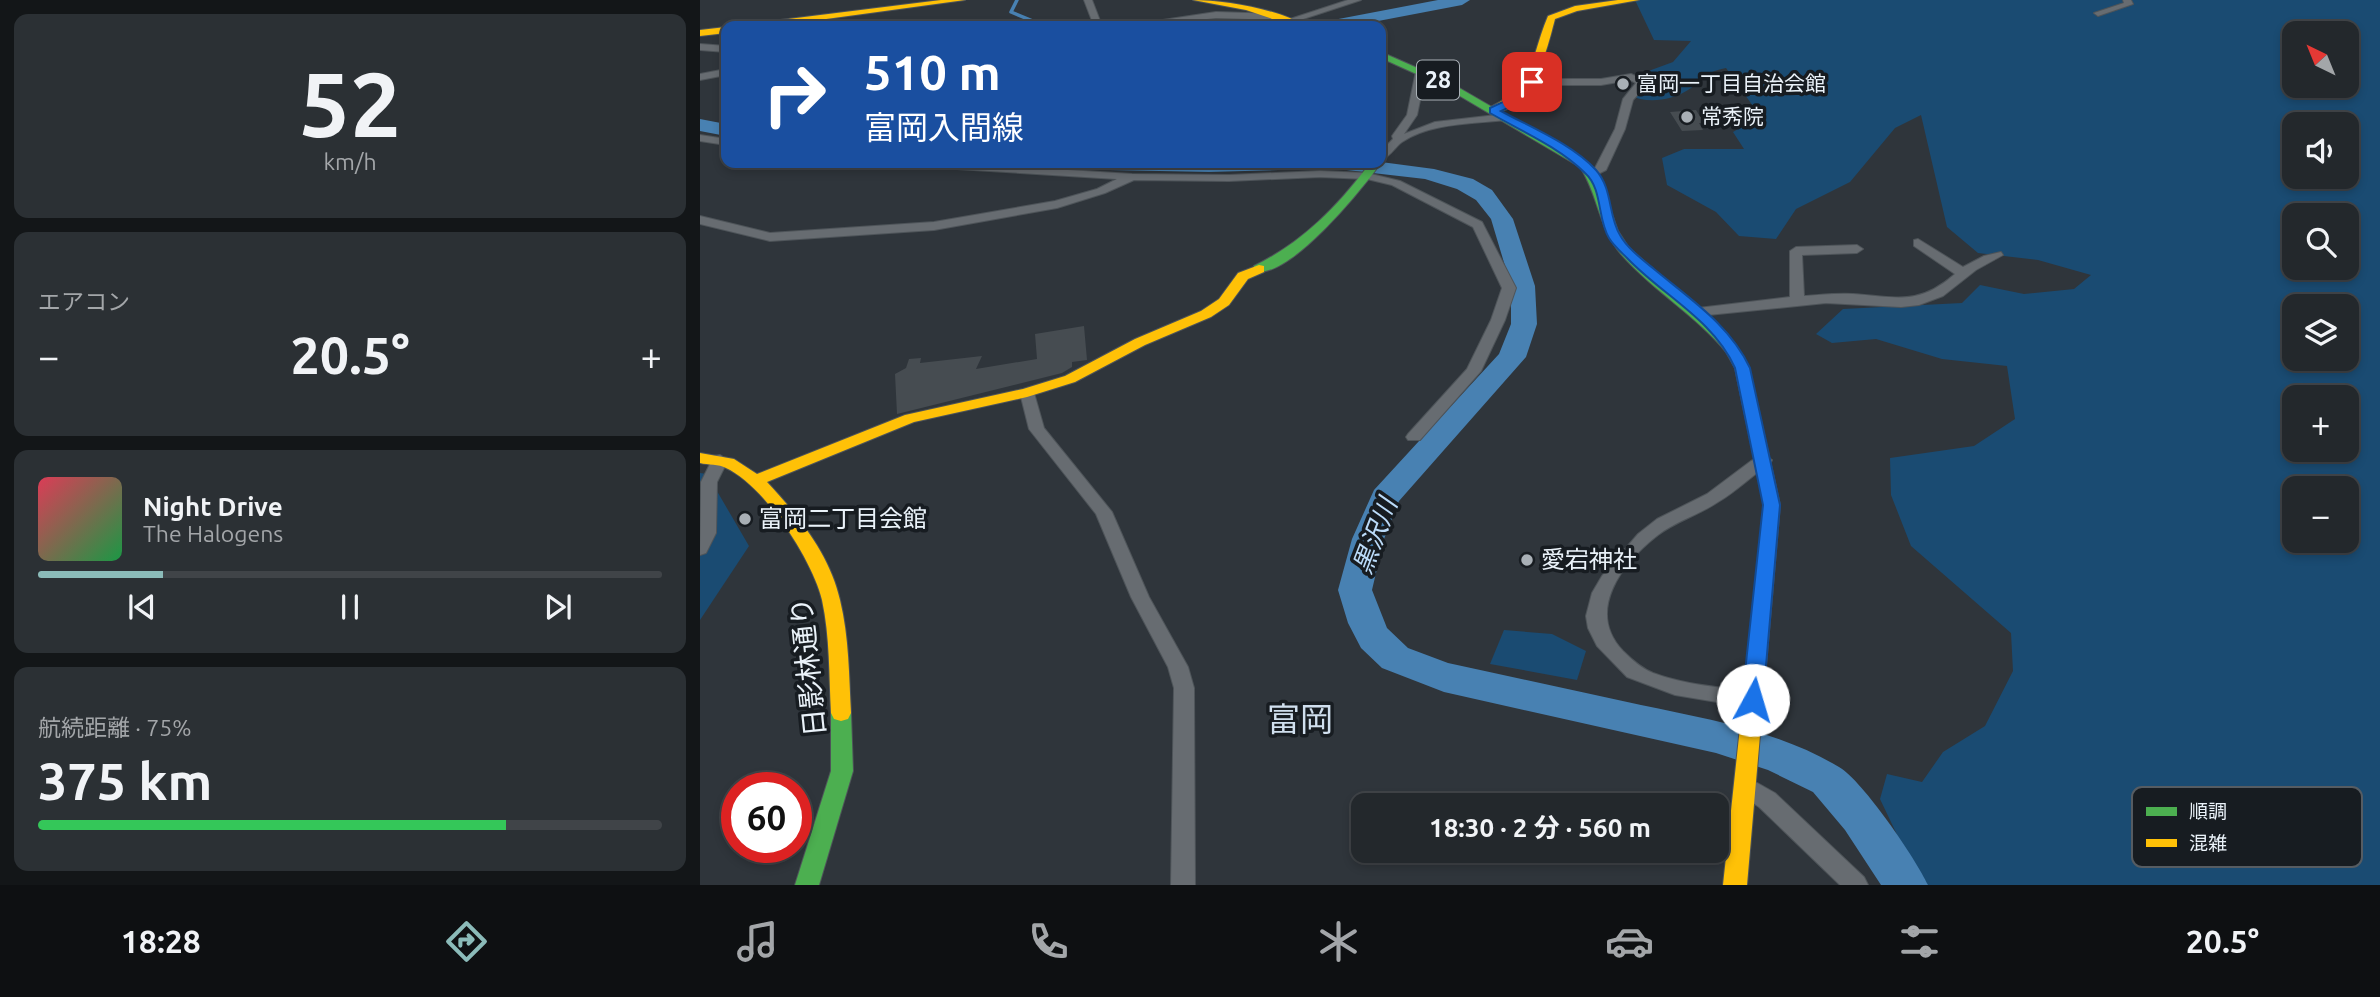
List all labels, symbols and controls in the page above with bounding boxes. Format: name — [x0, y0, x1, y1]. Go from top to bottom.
north arrow — [2282, 21, 2359, 98]
map controls — [2282, 21, 2359, 553]
text: 510 m — [864, 44, 1001, 99]
icon: right — [749, 49, 840, 140]
text: 52 — [299, 52, 401, 154]
pin — [1502, 52, 1562, 112]
road number: 28 — [1417, 60, 1459, 100]
icon: arrive — [1513, 63, 1551, 101]
place label: 富岡一丁目自治会館 — [1637, 71, 1826, 95]
marker: 富岡一丁目自治会館 — [1615, 76, 1631, 92]
place label: 常秀院 — [1701, 104, 1764, 128]
text: 富岡入間線 — [864, 109, 1024, 145]
marker: 常秀院 — [1679, 109, 1695, 125]
button: sound — [2282, 112, 2359, 189]
text: km/h — [323, 149, 377, 174]
button: search — [2282, 203, 2359, 280]
text: エアコン — [38, 289, 130, 314]
button: layers — [2282, 294, 2359, 371]
text: 20.5° — [290, 326, 410, 384]
text: − — [38, 335, 59, 377]
text: + — [641, 335, 662, 377]
button: + — [2282, 385, 2359, 462]
button: − — [2282, 476, 2359, 553]
water label: 黒沢川 — [1347, 491, 1403, 577]
text: Night Drive — [143, 492, 283, 521]
place label: 富岡二丁目会館 — [759, 505, 927, 532]
marker: 富岡二丁目会館 — [737, 511, 753, 527]
text: The Halogens — [143, 521, 283, 546]
place label: 愛宕神社 — [1541, 546, 1637, 573]
marker: 愛宕神社 — [1519, 552, 1535, 568]
icon: previous — [123, 588, 161, 626]
icon: pause — [331, 588, 369, 626]
icon: next — [539, 588, 577, 626]
street label: 日影林通り — [785, 596, 830, 738]
position arrow — [1716, 663, 1790, 737]
district label: 富岡 — [1267, 700, 1333, 737]
text: 航続距離 · 75% — [38, 715, 191, 740]
text: 375 km — [38, 752, 212, 810]
speed limit sign: 60 — [721, 772, 812, 863]
legend — [2132, 787, 2362, 867]
text: 順調 — [2189, 800, 2227, 822]
text: 18:30 · 2 分 · 560 m — [1429, 813, 1651, 842]
text: 混雑 — [2189, 832, 2227, 854]
icon: directions — [442, 917, 491, 966]
icon: music — [733, 917, 782, 966]
icon: phone — [1024, 917, 1073, 966]
icon: climate — [1314, 917, 1363, 966]
icon: car — [1605, 917, 1654, 966]
icon: filters — [1895, 917, 1944, 966]
text: 18:28 — [121, 923, 201, 959]
text: 20.5° — [2186, 923, 2259, 959]

